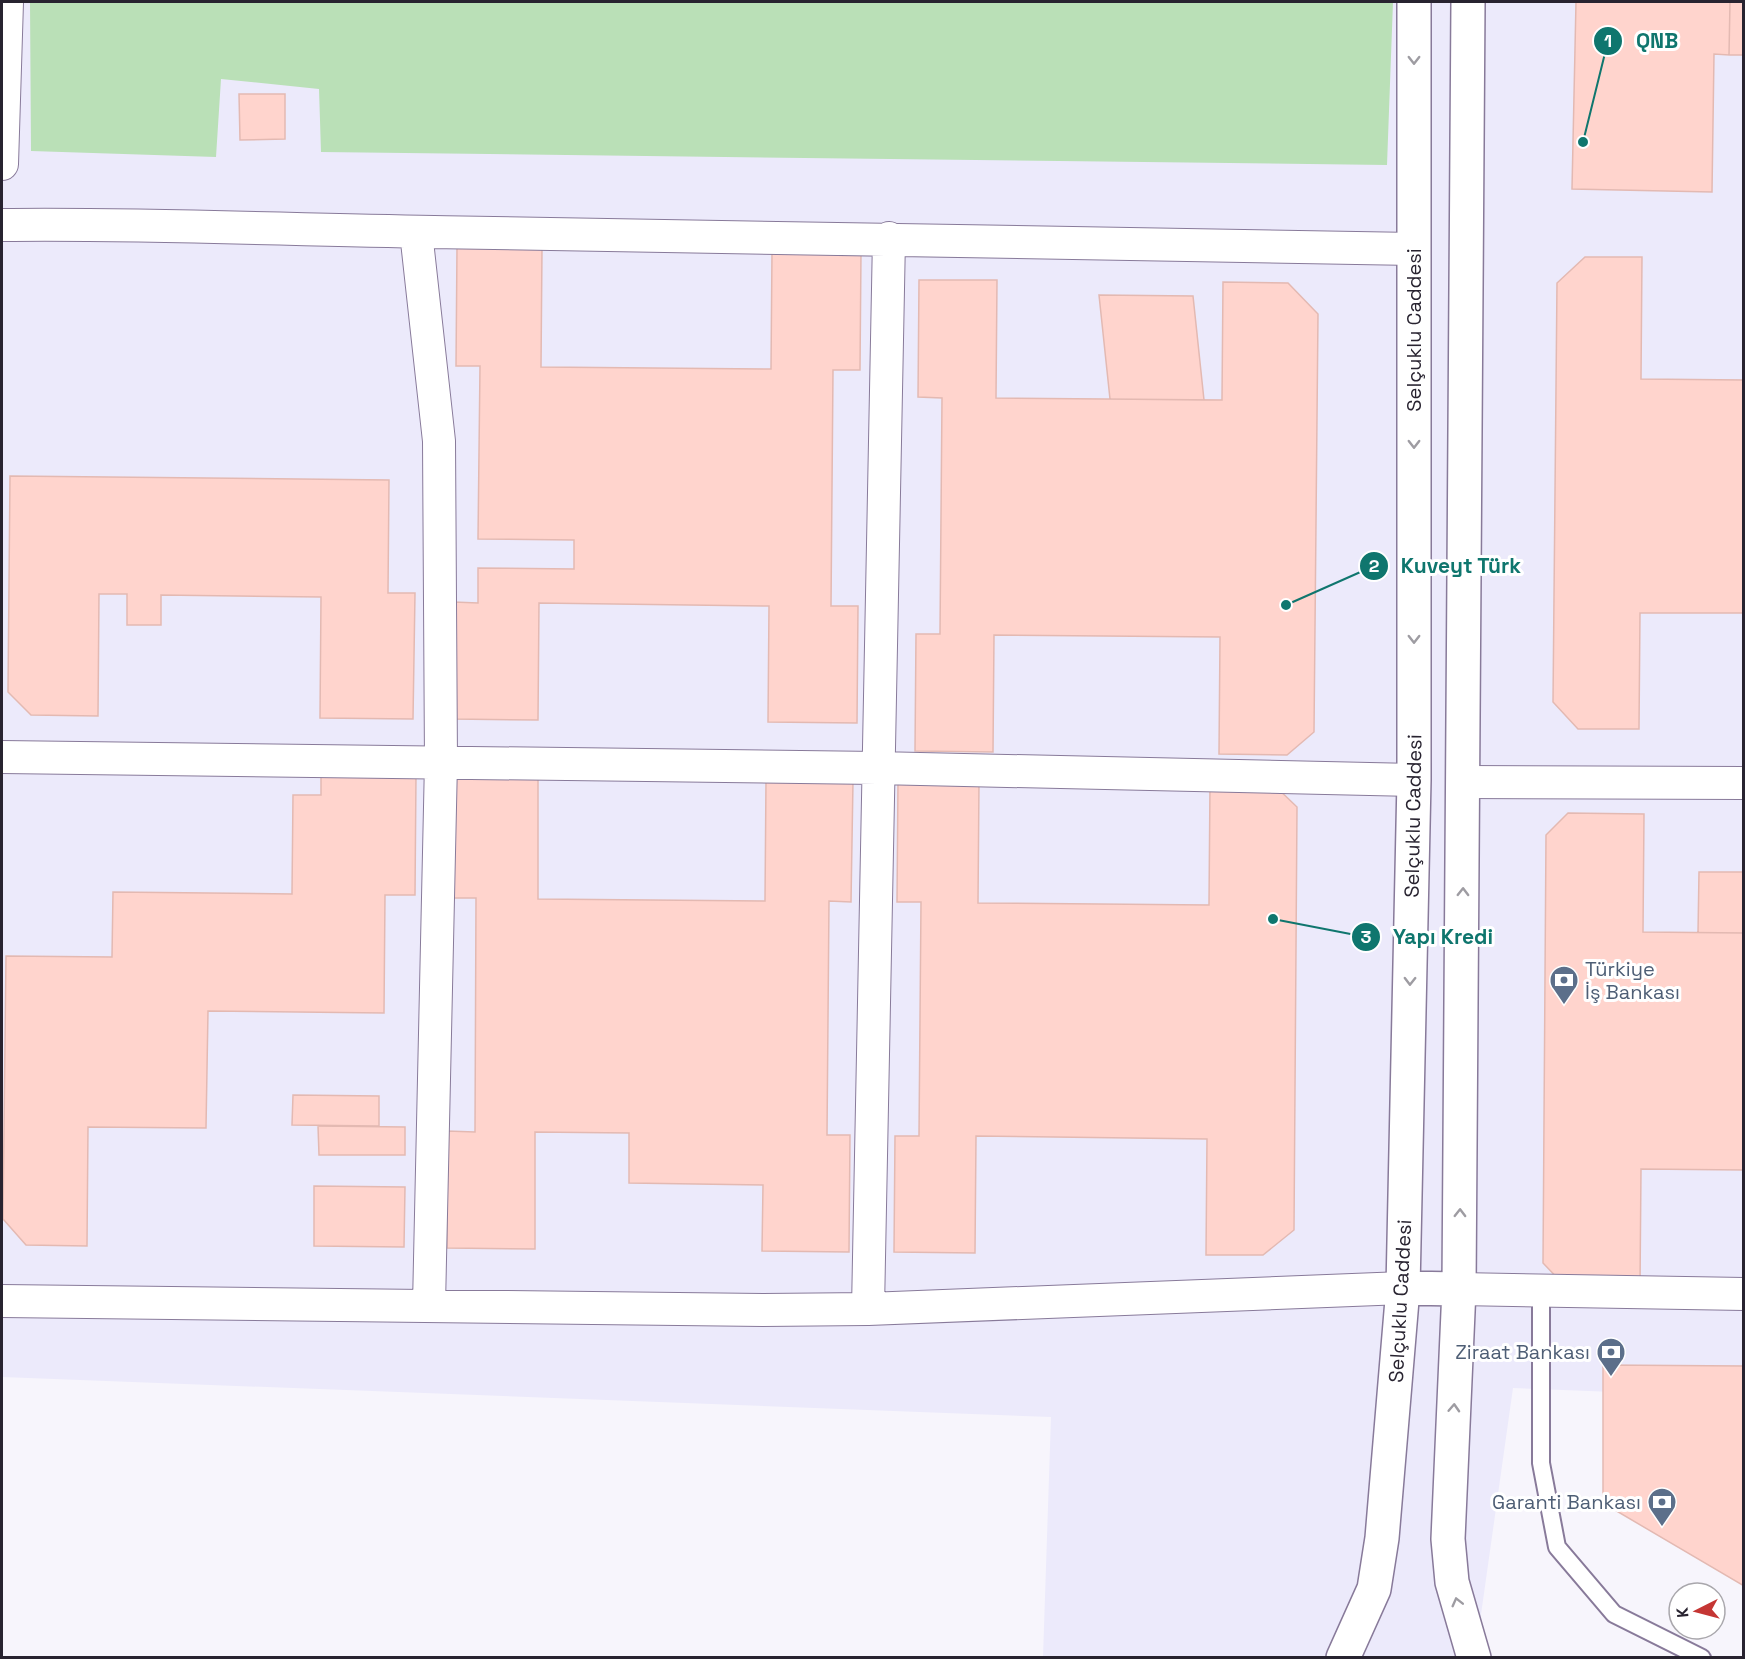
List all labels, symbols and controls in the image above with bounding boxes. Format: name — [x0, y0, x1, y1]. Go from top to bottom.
callout: QNB — [1593, 21, 1690, 60]
text: QNB — [1636, 27, 1678, 54]
text: 1 — [1604, 29, 1612, 52]
one-way arrow — [1408, 55, 1420, 64]
street label: Selçuklu Caddesi — [1401, 248, 1427, 412]
one-way arrow — [1408, 439, 1420, 448]
callout: Kuveyt Türk — [1359, 546, 1534, 585]
text: Kuveyt Türk — [1401, 552, 1521, 579]
text: 2 — [1369, 554, 1380, 577]
one-way arrow — [1408, 634, 1420, 643]
street label: Selçuklu Caddesi — [1399, 734, 1427, 898]
one-way arrow — [1457, 887, 1469, 896]
callout: Yapı Kredi — [1351, 917, 1505, 956]
text: Yapı Kredi — [1393, 923, 1493, 950]
text: 3 — [1361, 925, 1372, 948]
place label: Türkiye İş Bankası — [1585, 956, 1680, 1005]
bank icon: Türkiye İş Bankası — [1548, 964, 1580, 1006]
one-way arrow — [1404, 976, 1416, 985]
one-way arrow — [1454, 1208, 1466, 1217]
street label: Selçuklu Caddesi — [1383, 1219, 1417, 1383]
bank icon: Ziraat Bankası — [1595, 1336, 1627, 1378]
place label: Ziraat Bankası — [1455, 1339, 1590, 1365]
one-way arrow — [1448, 1403, 1461, 1412]
bank icon: Garanti Bankası — [1646, 1486, 1678, 1528]
place label: Garanti Bankası — [1492, 1489, 1641, 1515]
north arrow — [1667, 1581, 1727, 1641]
one-way arrow — [1451, 1597, 1464, 1607]
text: K — [1672, 1606, 1694, 1619]

